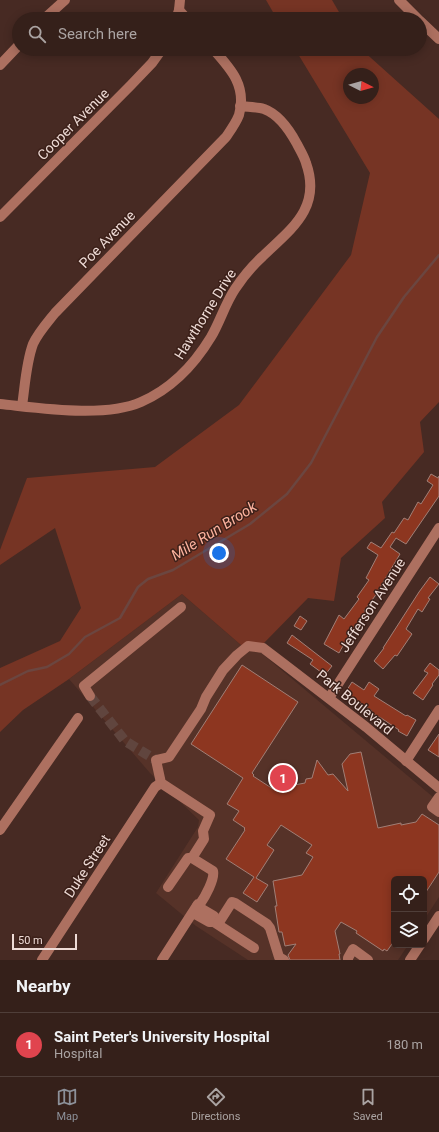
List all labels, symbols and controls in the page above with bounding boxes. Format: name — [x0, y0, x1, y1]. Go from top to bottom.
search box — [12, 12, 427, 56]
icon: search — [26, 23, 48, 45]
text: Search here — [58, 25, 137, 43]
north arrow — [343, 68, 379, 104]
street label: Cooper Avenue — [34, 85, 112, 163]
street label: Poe Avenue — [76, 207, 138, 271]
street label: Hawthorne Drive — [171, 266, 239, 362]
water label: Mile Run Brook — [168, 497, 261, 565]
your location — [209, 543, 229, 563]
street label: Jefferson Avenue — [336, 555, 408, 655]
street label: Park Boulevard — [314, 666, 396, 738]
pin: 1 — [270, 763, 296, 793]
street label: Duke Street — [61, 831, 113, 900]
map controls — [391, 876, 427, 948]
button: locate — [391, 876, 427, 912]
button: layers — [391, 912, 427, 948]
scale bar — [12, 932, 77, 951]
text: 50 m — [18, 934, 43, 947]
text: Nearby — [16, 976, 71, 996]
text: Saint Peter's University Hospital — [54, 1028, 270, 1046]
text: 1 — [25, 1037, 33, 1052]
text: 180 m — [386, 1037, 423, 1052]
text: Hospital — [54, 1046, 102, 1061]
tab: Map — [56, 1086, 78, 1123]
tab: Directions — [191, 1086, 240, 1123]
tab: Saved — [353, 1086, 383, 1123]

